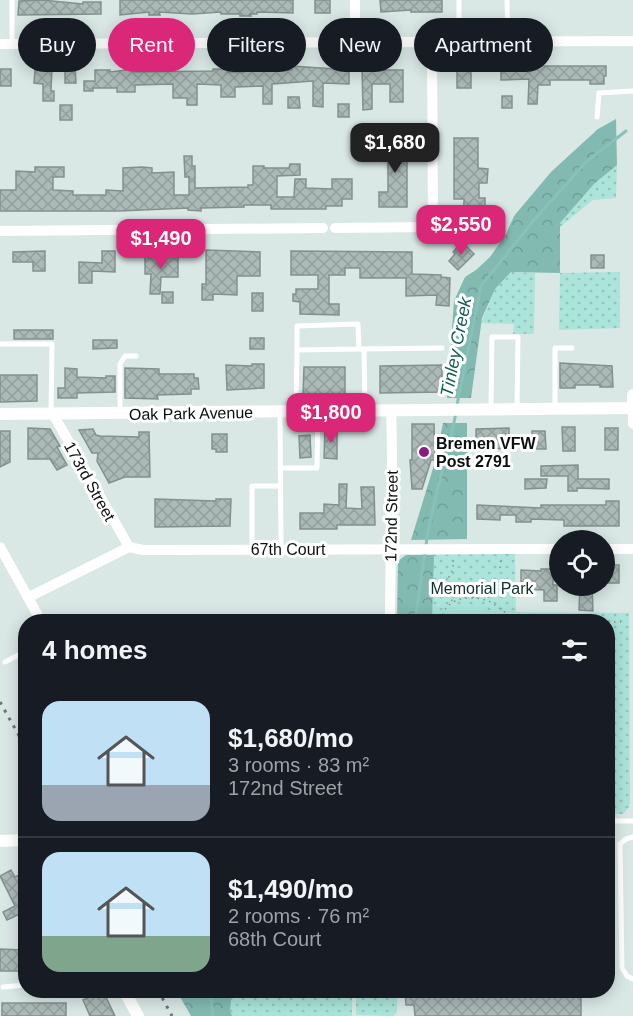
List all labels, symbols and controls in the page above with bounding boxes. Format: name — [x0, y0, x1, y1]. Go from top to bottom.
chip: Buy — [18, 18, 96, 72]
chip: Rent — [108, 18, 195, 72]
chip: Filters — [207, 18, 306, 72]
chip: New — [318, 18, 402, 72]
chip: Apartment — [414, 18, 553, 72]
pin: $1,680 — [346, 123, 444, 174]
text: $1,680 — [364, 131, 426, 153]
pin: $2,550 — [412, 205, 510, 256]
text: $2,550 — [430, 213, 492, 235]
pin: $1,490 — [112, 219, 210, 270]
text: $1,490 — [130, 227, 192, 249]
water label: Tinley Creek — [437, 295, 476, 398]
pin: $1,800 — [282, 393, 380, 444]
text: $1,800 — [300, 401, 362, 423]
street label: Oak Park Avenue — [129, 404, 253, 423]
place label: Bremen VFW Post 2791 — [436, 435, 536, 470]
street label: 173rd Street — [61, 439, 119, 524]
marker: Bremen VFW Post 2791 — [417, 445, 431, 459]
street label: 172nd Street — [382, 470, 401, 562]
map controls — [549, 530, 615, 596]
button: locate — [549, 530, 615, 596]
street label: 67th Court — [251, 541, 326, 558]
park label: Memorial Park — [430, 580, 535, 597]
icon: filters — [558, 634, 591, 667]
text: 4 homes — [42, 635, 148, 665]
text: $1,680/mo — [228, 723, 354, 753]
icon: home — [90, 725, 162, 797]
text: 3 rooms · 83 m² — [228, 754, 369, 776]
text: 172nd Street — [228, 777, 343, 799]
text: $1,490/mo — [228, 874, 354, 904]
icon: home — [90, 876, 162, 948]
text: 2 rooms · 76 m² — [228, 905, 369, 927]
text: 68th Court — [228, 928, 321, 950]

